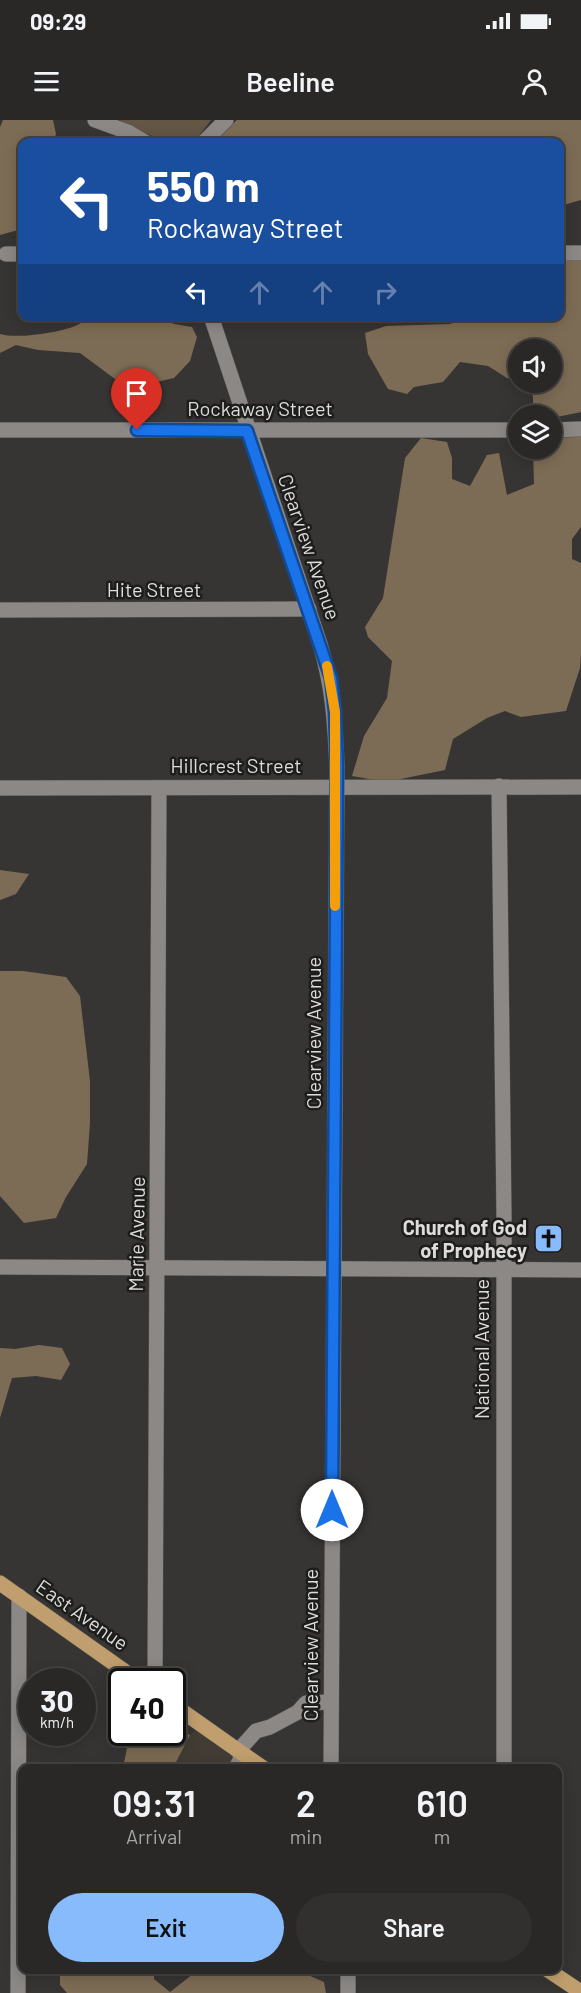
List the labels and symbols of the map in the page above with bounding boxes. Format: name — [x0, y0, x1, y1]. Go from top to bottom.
pin — [111, 368, 162, 430]
street label: Rockaway Street — [187, 396, 333, 420]
street label: Clearview Avenue — [274, 471, 346, 623]
street label: Hite Street — [107, 577, 201, 601]
street label: Hillcrest Street — [171, 753, 301, 777]
street label: Clearview Avenue — [301, 957, 325, 1109]
street label: Marie Avenue — [123, 1176, 149, 1292]
place label: Church of God of Prophecy — [403, 1215, 527, 1262]
church icon: Church of God of Prophecy — [532, 1223, 564, 1255]
street label: National Avenue — [469, 1279, 493, 1419]
position arrow — [300, 1478, 364, 1542]
street label: Clearview Avenue — [298, 1569, 322, 1721]
street label: East Avenue — [32, 1574, 133, 1655]
speed limit sign: 40 — [108, 1668, 186, 1746]

